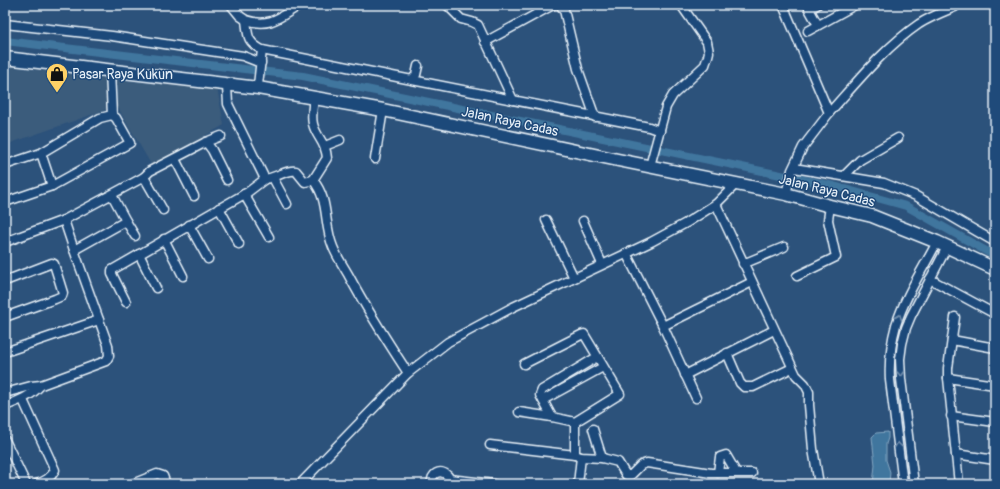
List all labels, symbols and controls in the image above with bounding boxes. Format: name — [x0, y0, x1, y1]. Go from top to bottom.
shop icon: Pasar Raya Kukun — [44, 61, 70, 94]
place label: Pasar Raya Kukun — [72, 66, 173, 83]
street label: Jalan Raya Cadas — [460, 103, 561, 140]
street label: Jalan Raya Cadas — [777, 170, 877, 211]
one-way arrow — [894, 313, 902, 320]
one-way arrow — [897, 371, 906, 377]
one-way arrow — [894, 442, 903, 448]

